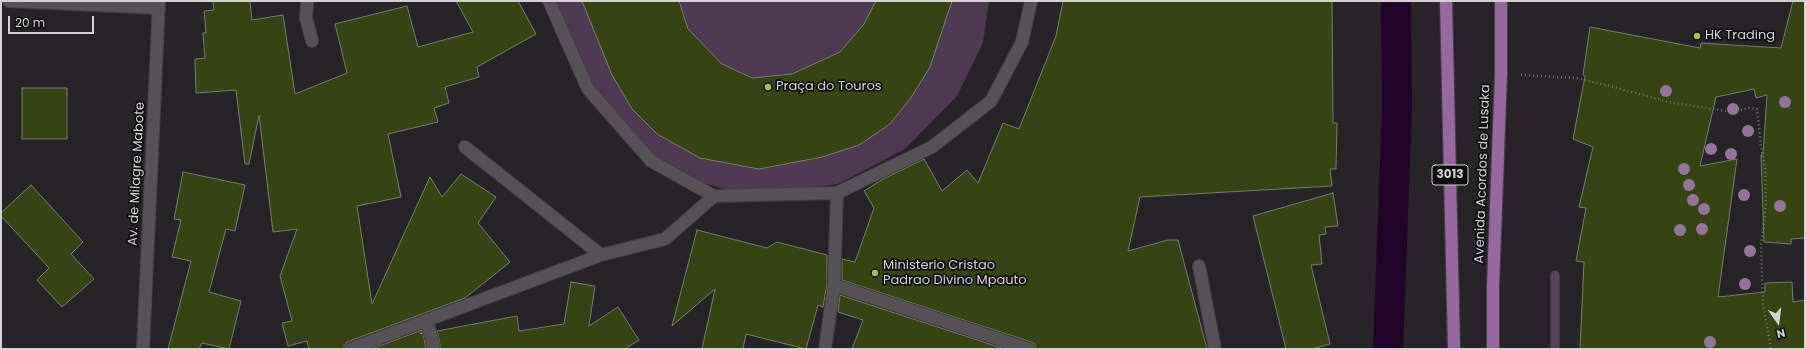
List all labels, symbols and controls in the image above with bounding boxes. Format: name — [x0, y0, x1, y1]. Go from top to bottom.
scale bar — [10, 8, 96, 34]
text: 20 m — [15, 14, 45, 31]
place label: HK Trading — [1705, 28, 1775, 44]
marker: HK Trading — [1692, 31, 1702, 41]
place label: Praça do Touros — [776, 79, 882, 95]
marker: Praça do Touros — [763, 82, 773, 92]
street label: Avenida Acordos de Lusaka — [1472, 84, 1494, 264]
street label: Av. de Milagre Mabote — [125, 102, 149, 246]
road number: 3013 — [1432, 165, 1468, 185]
place label: Ministerio Cristao Padrao Divino Mpauto — [883, 258, 1027, 289]
marker: Ministerio Cristao Padrao Divino Mpauto — [870, 268, 880, 278]
north arrow — [1758, 302, 1798, 342]
text: N — [1775, 325, 1787, 342]

